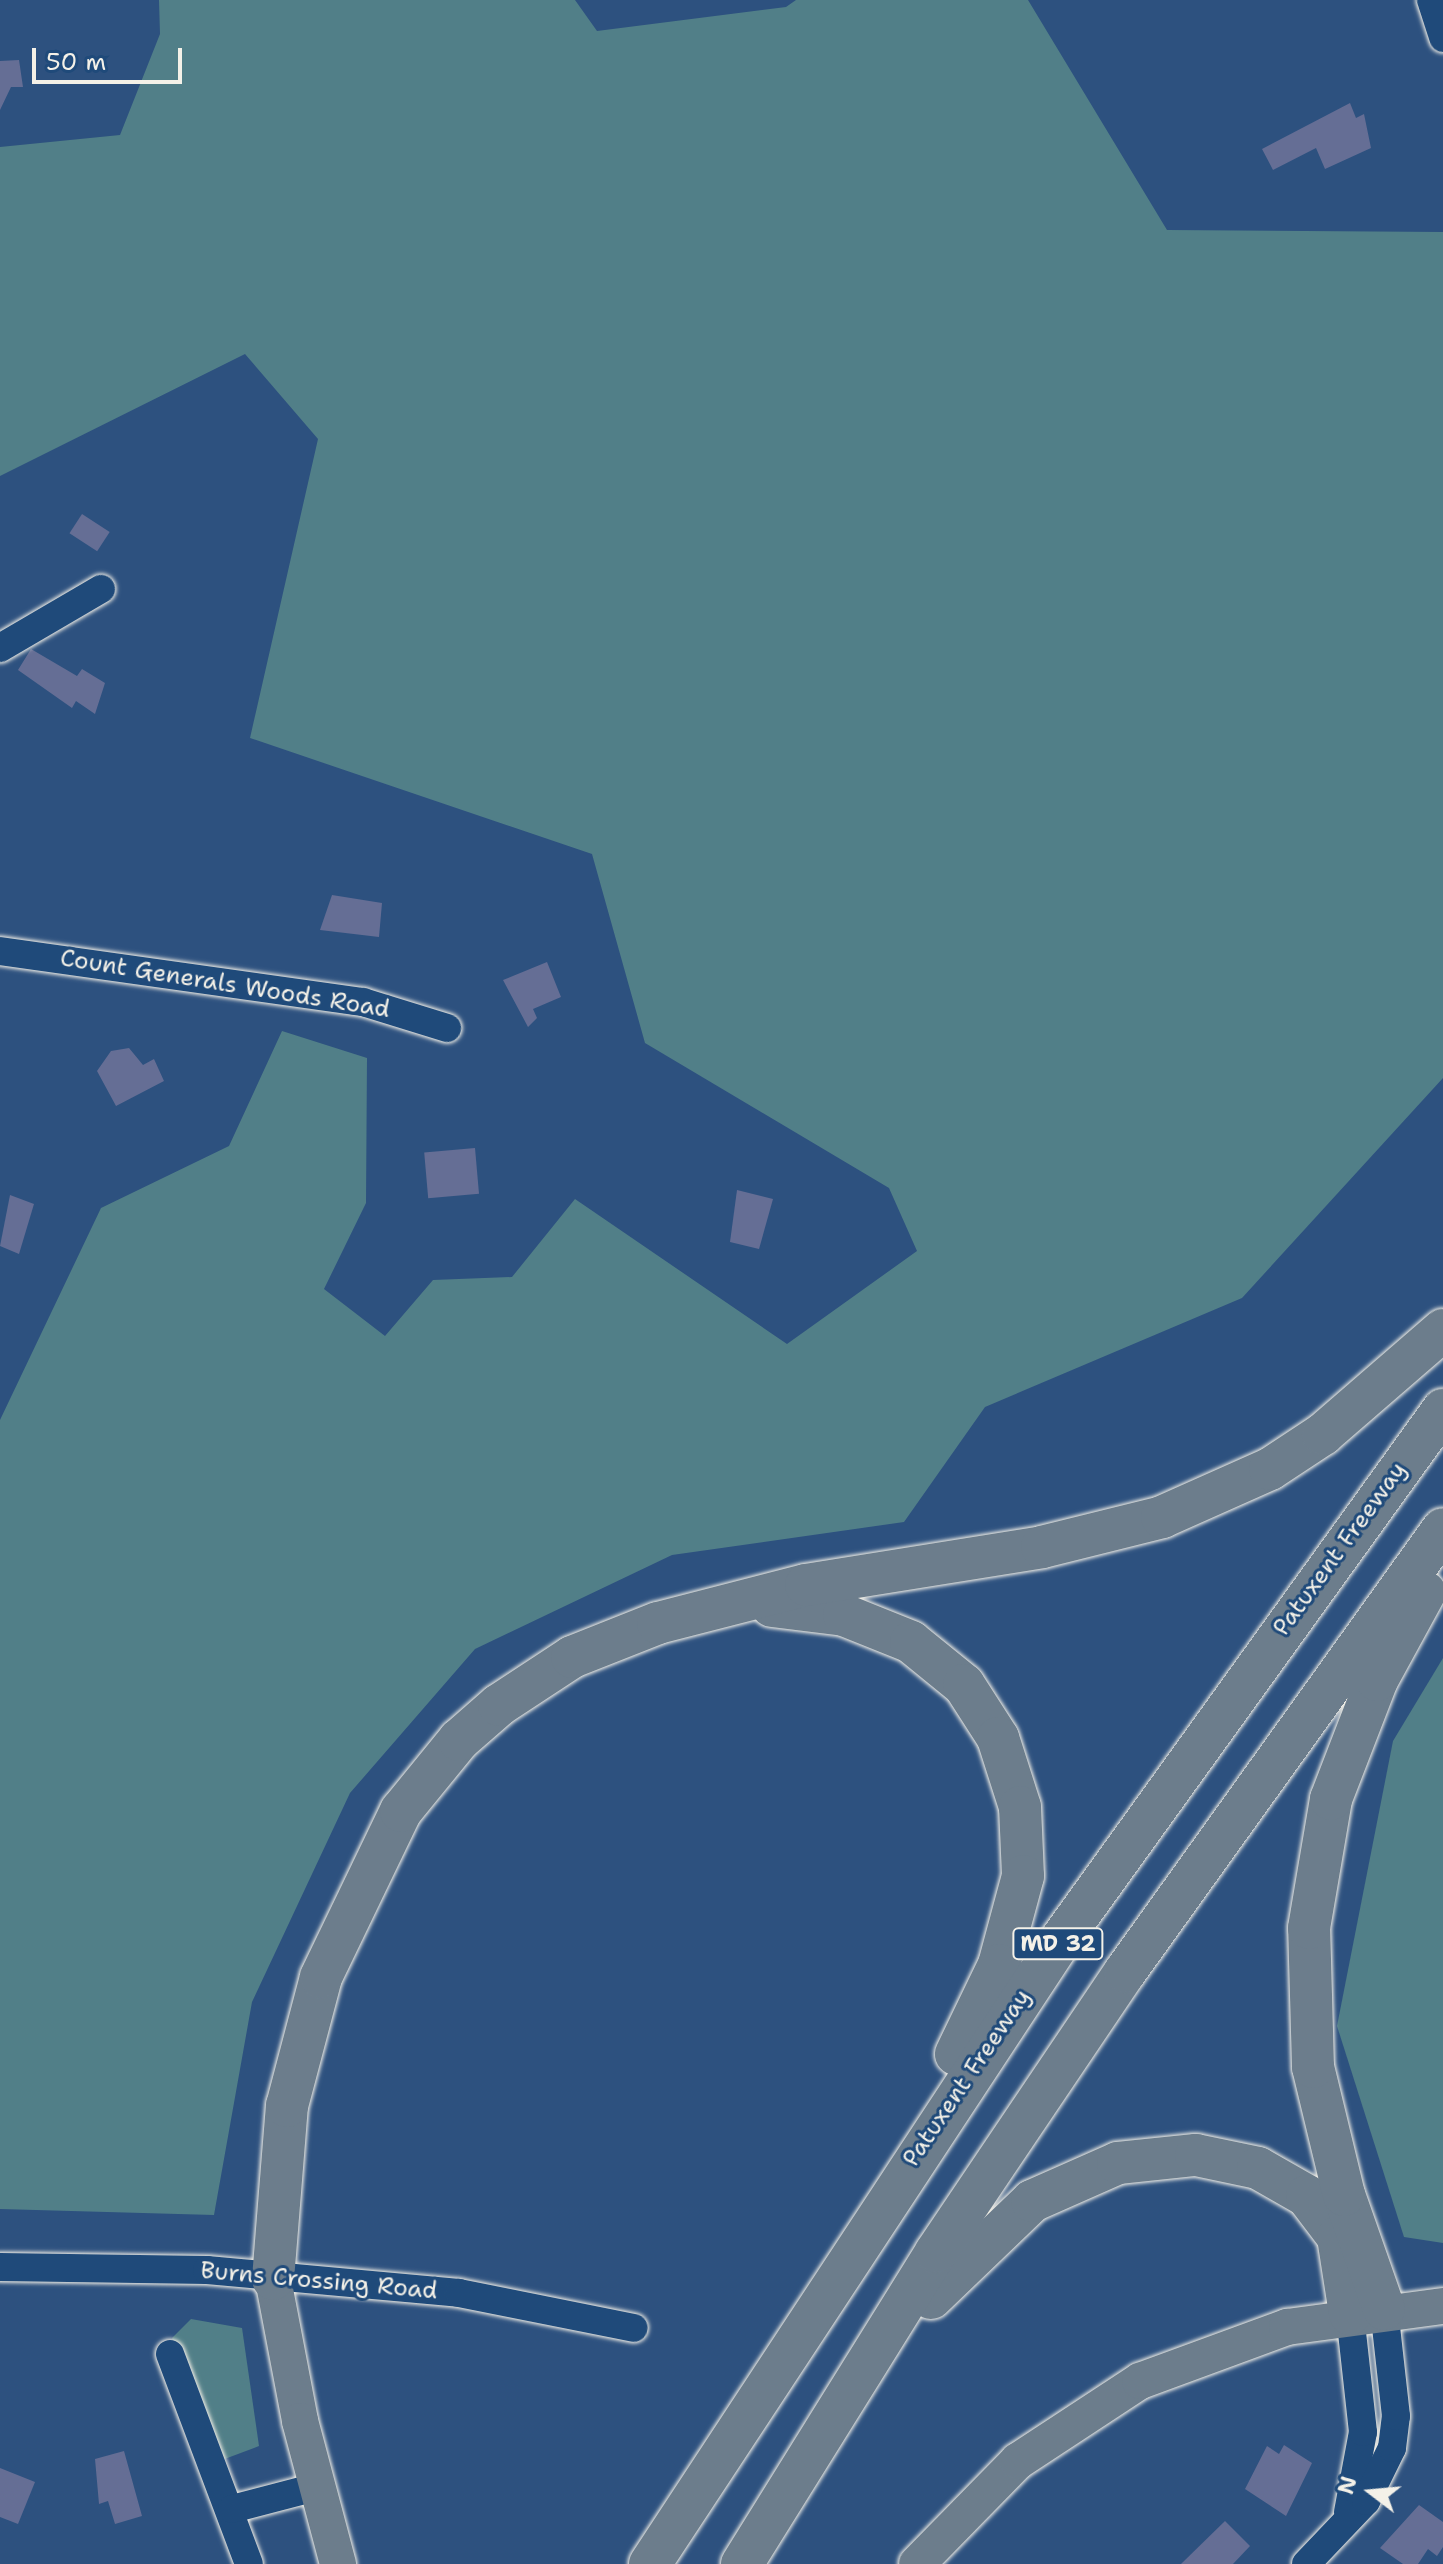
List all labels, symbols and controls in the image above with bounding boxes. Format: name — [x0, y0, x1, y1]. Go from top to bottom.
scale bar — [36, 32, 186, 82]
text: 50 m — [46, 46, 106, 78]
street label: Count Generals Woods Road — [58, 944, 392, 1024]
street label: Patuxent Freeway — [1267, 1456, 1413, 1642]
road number: MD 32 — [1012, 1926, 1104, 1962]
street label: Patuxent Freeway — [897, 1984, 1037, 2172]
street label: Burns Crossing Road — [199, 2256, 439, 2306]
north arrow — [1331, 2452, 1411, 2532]
text: N — [1331, 2473, 1364, 2498]

